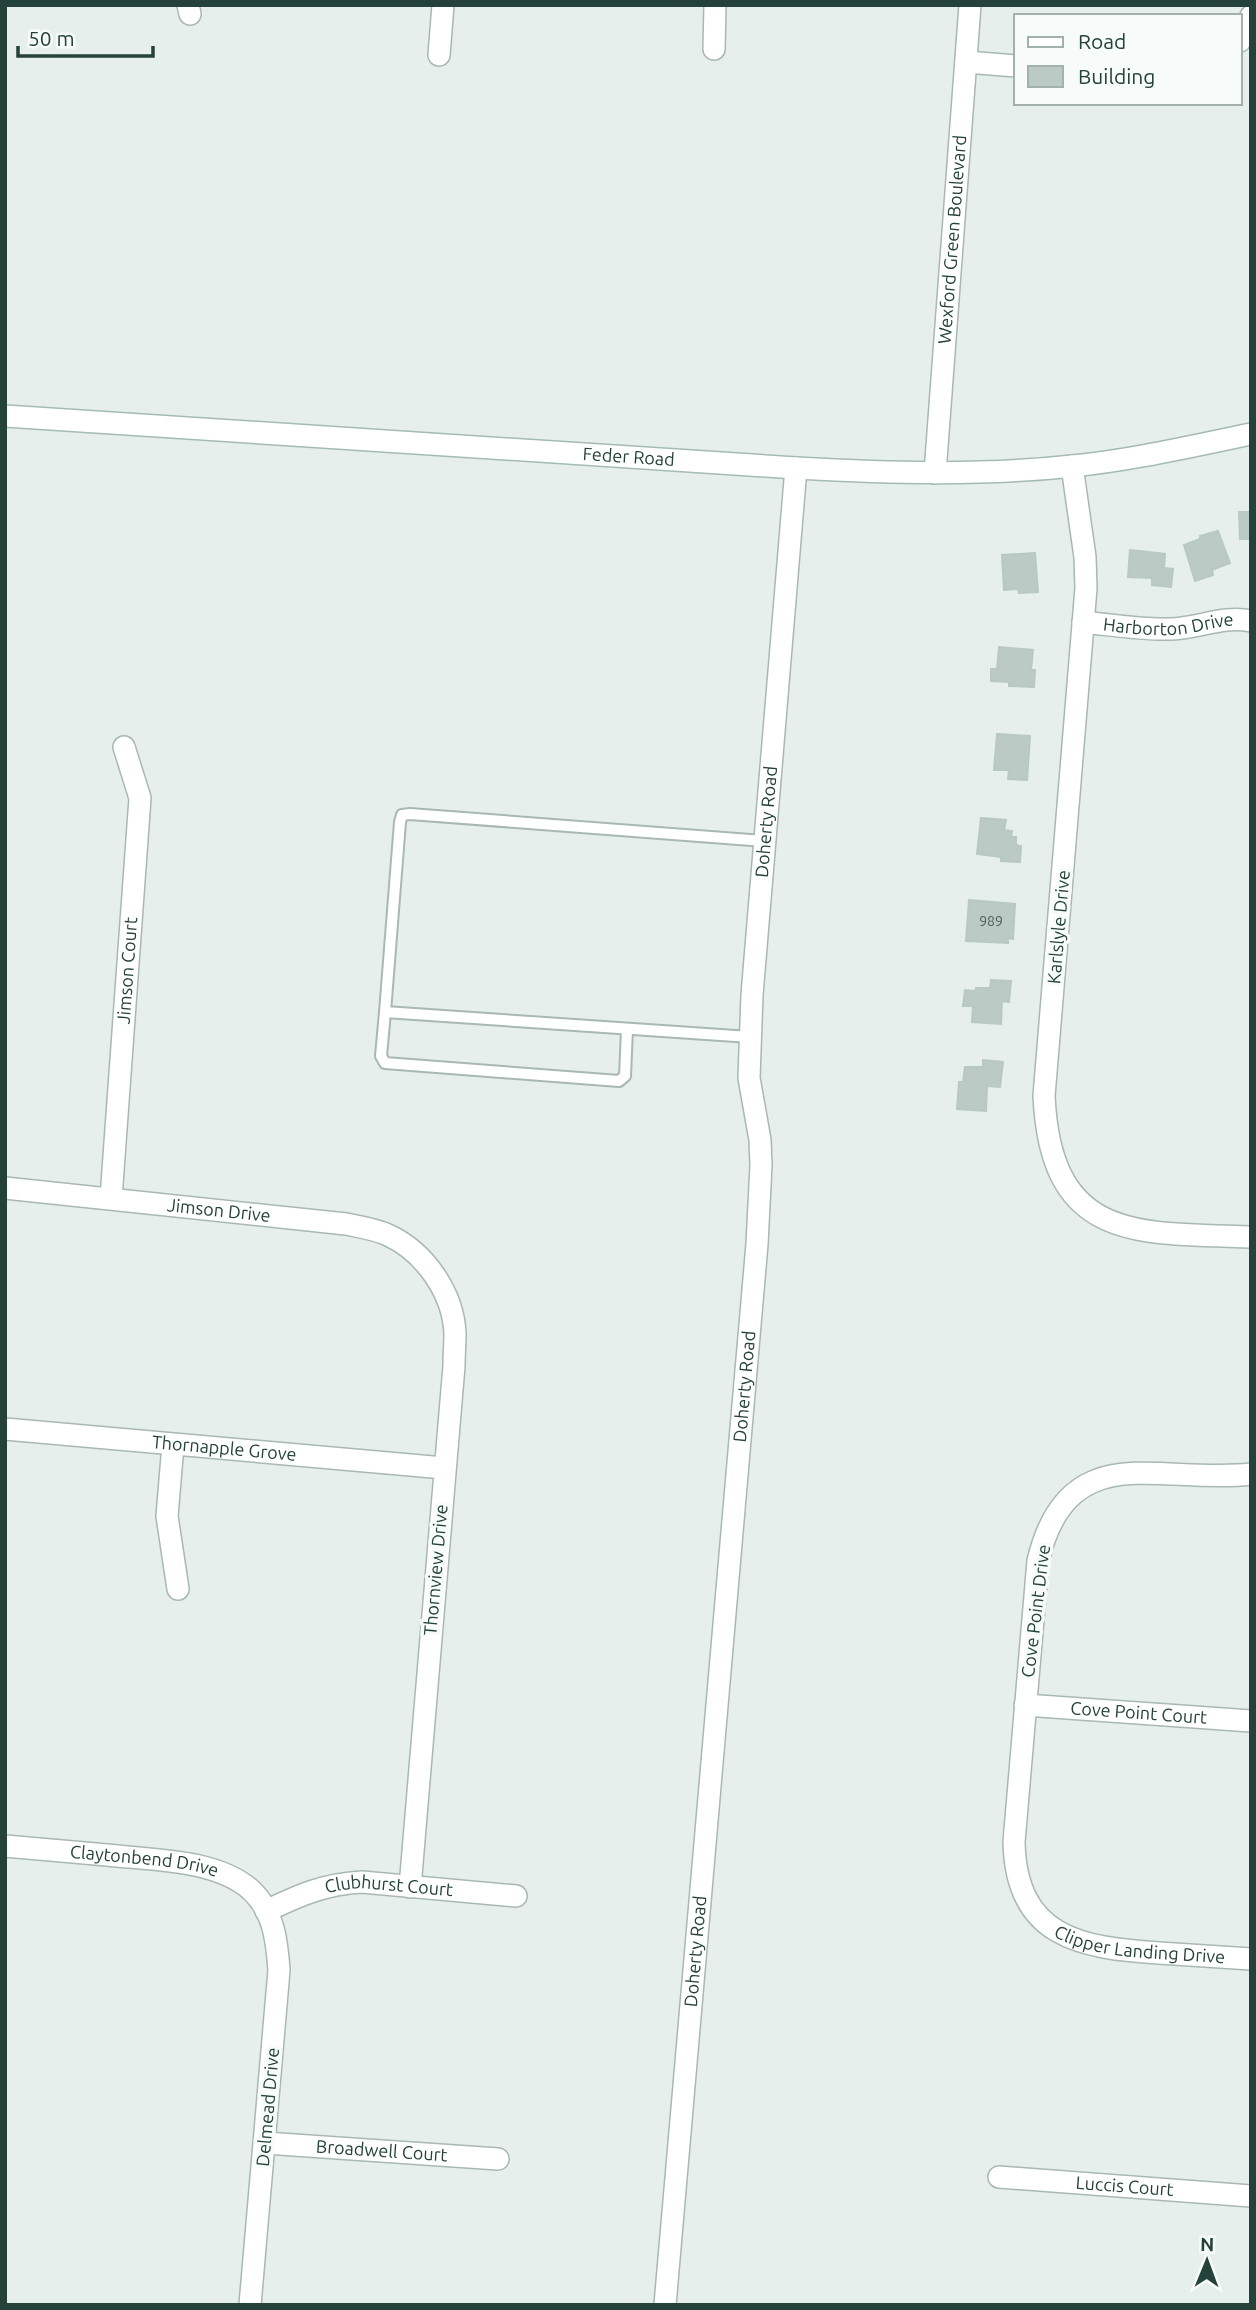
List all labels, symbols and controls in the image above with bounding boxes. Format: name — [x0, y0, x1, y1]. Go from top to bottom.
scale bar — [18, 14, 152, 58]
legend — [1014, 14, 1242, 105]
text: 50 m — [28, 26, 75, 50]
text: Road — [1078, 29, 1126, 53]
text: Building — [1078, 64, 1155, 88]
street label: Wexford Green Boulevard — [934, 134, 969, 345]
street label: Feder Road — [582, 443, 675, 469]
street label: Harborton Drive — [1102, 608, 1234, 638]
street label: Doherty Road — [751, 765, 780, 878]
street label: Karlslyle Drive — [1043, 869, 1073, 985]
house number: 989 — [979, 913, 1003, 929]
street label: Jimson Court — [113, 916, 140, 1025]
street label: Jimson Drive — [166, 1194, 272, 1225]
street label: Doherty Road — [729, 1330, 758, 1443]
street label: Thornapple Grove — [151, 1431, 297, 1464]
street label: Thornview Drive — [419, 1503, 451, 1636]
street label: Cove Point Drive — [1017, 1543, 1053, 1679]
street label: Cove Point Court — [1070, 1697, 1208, 1727]
street label: Claytonbend Drive — [69, 1841, 221, 1880]
street label: Clubhurst Court — [323, 1871, 454, 1899]
street label: Doherty Road — [680, 1895, 709, 2008]
street label: Clipper Landing Drive — [1051, 1921, 1226, 1966]
street label: Delmead Drive — [252, 2047, 282, 2167]
street label: Broadwell Court — [315, 2136, 448, 2165]
street label: Luccis Court — [1075, 2172, 1174, 2199]
north arrow — [1172, 2226, 1242, 2296]
text: N — [1200, 2233, 1215, 2255]

